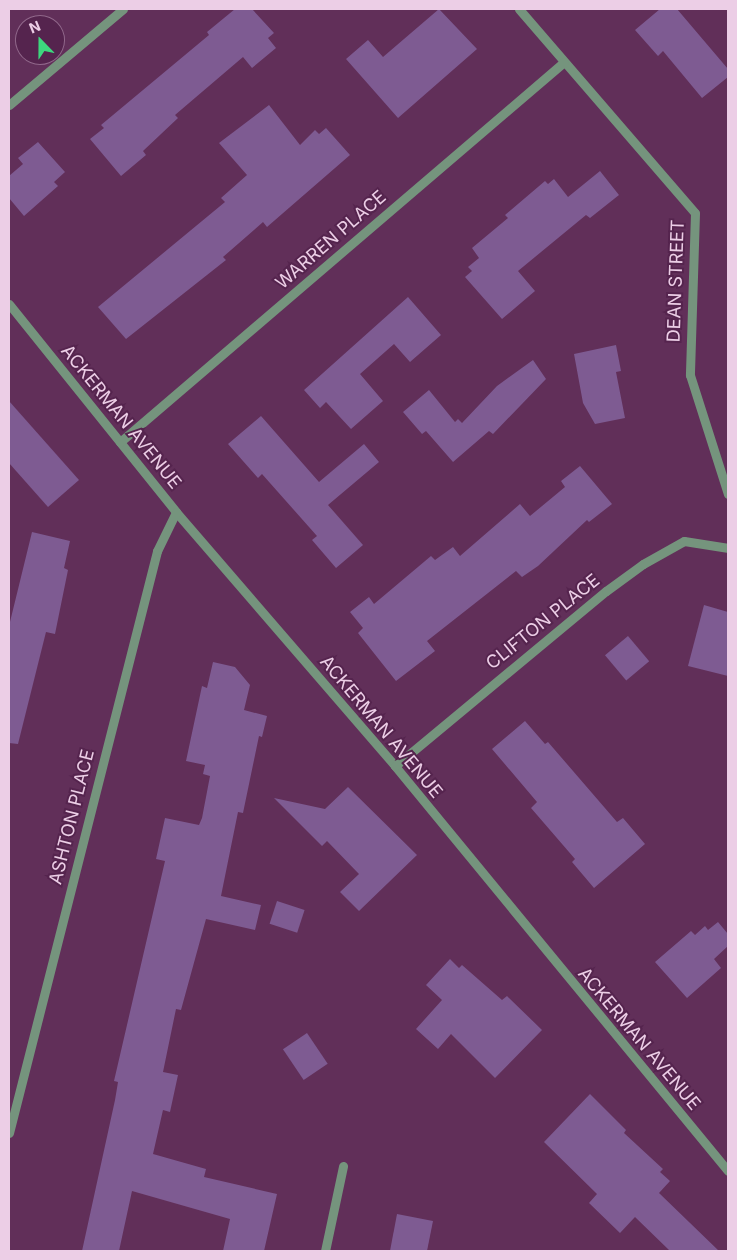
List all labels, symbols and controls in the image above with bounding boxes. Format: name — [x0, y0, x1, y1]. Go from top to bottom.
north arrow — [15, 15, 65, 65]
text: N — [26, 17, 43, 36]
street label: WARREN PLACE — [271, 186, 391, 294]
street label: DEAN STREET — [663, 219, 689, 343]
street label: ACKERMAN AVENUE — [56, 341, 186, 493]
street label: CLIFTON PLACE — [482, 570, 604, 674]
street label: ACKERMAN AVENUE — [315, 652, 447, 802]
street label: ASHTON PLACE — [45, 747, 99, 887]
street label: ACKERMAN AVENUE — [573, 964, 705, 1114]

